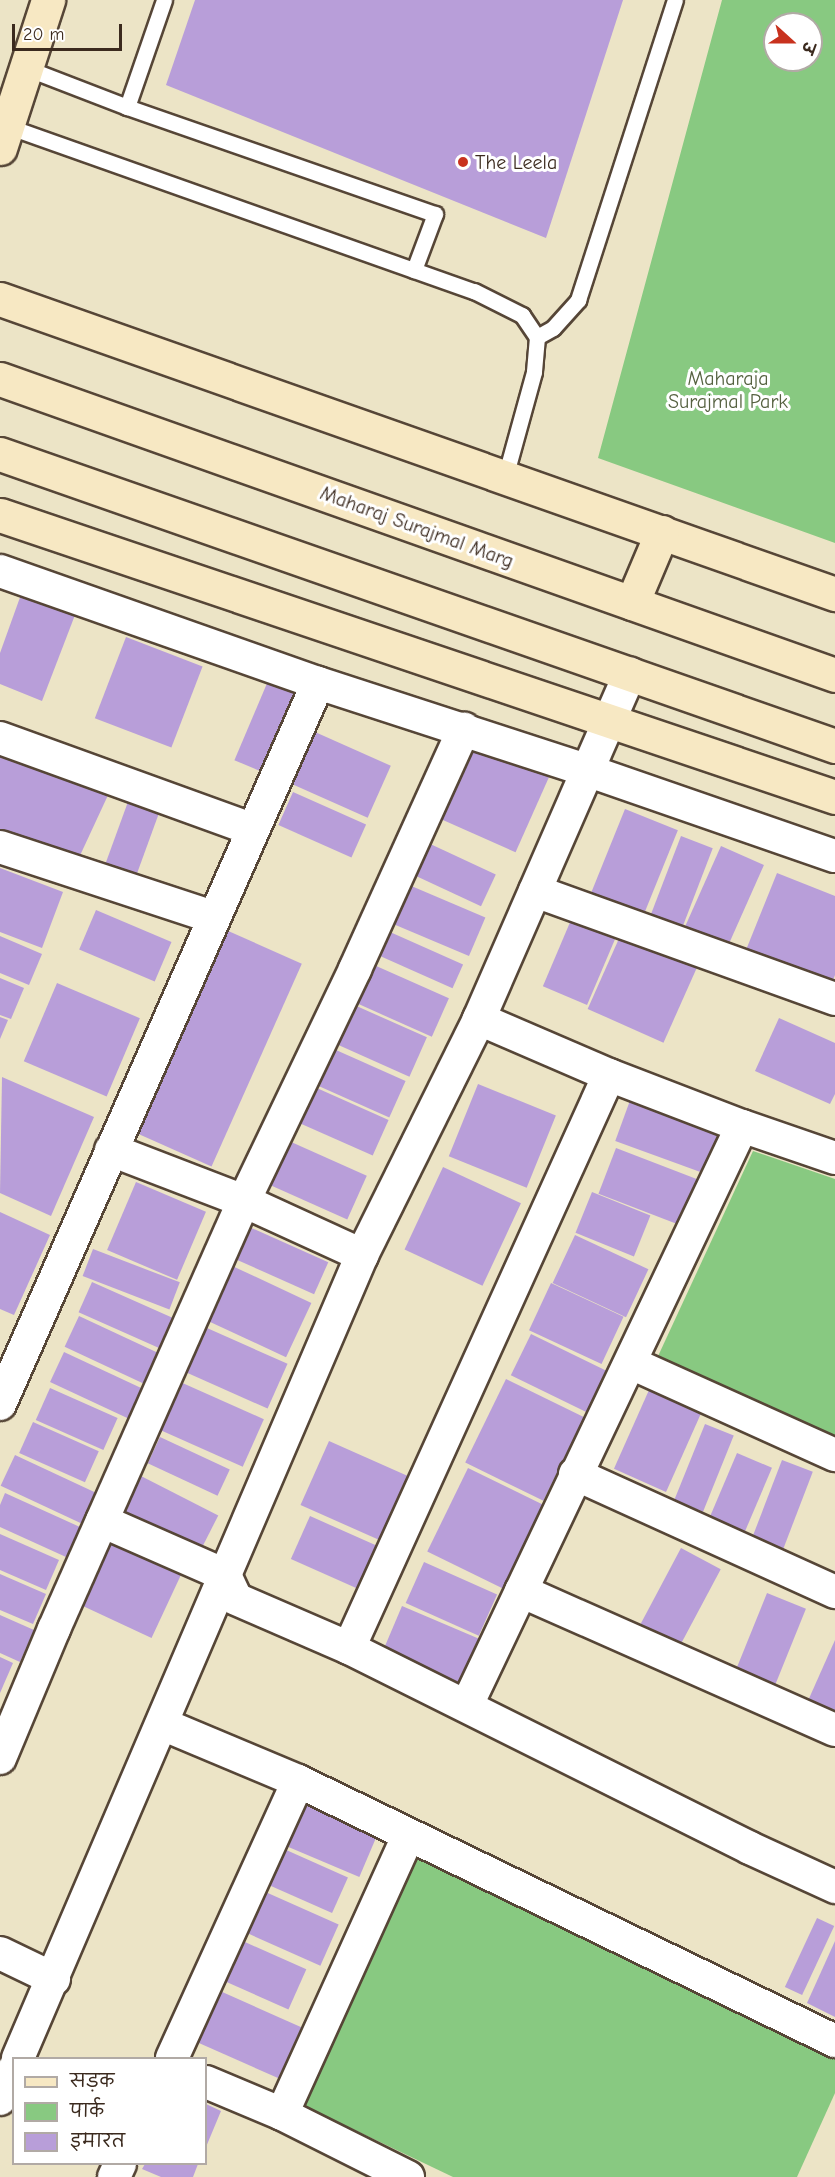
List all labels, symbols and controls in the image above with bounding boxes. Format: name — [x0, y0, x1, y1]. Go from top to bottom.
scale bar — [15, 12, 124, 50]
north arrow — [763, 12, 823, 72]
text: 20 m — [23, 24, 64, 45]
text: उ — [798, 40, 818, 56]
place label: The Leela — [475, 150, 557, 174]
marker: The Leela — [456, 155, 470, 169]
park label: Maharaja Surajmal Park — [668, 366, 788, 413]
street label: Maharaj Surajmal Marg — [317, 481, 517, 573]
legend — [12, 2057, 207, 2165]
text: सड़क — [70, 2071, 114, 2092]
text: पार्क — [70, 2101, 104, 2122]
text: इमारत — [70, 2131, 125, 2152]

